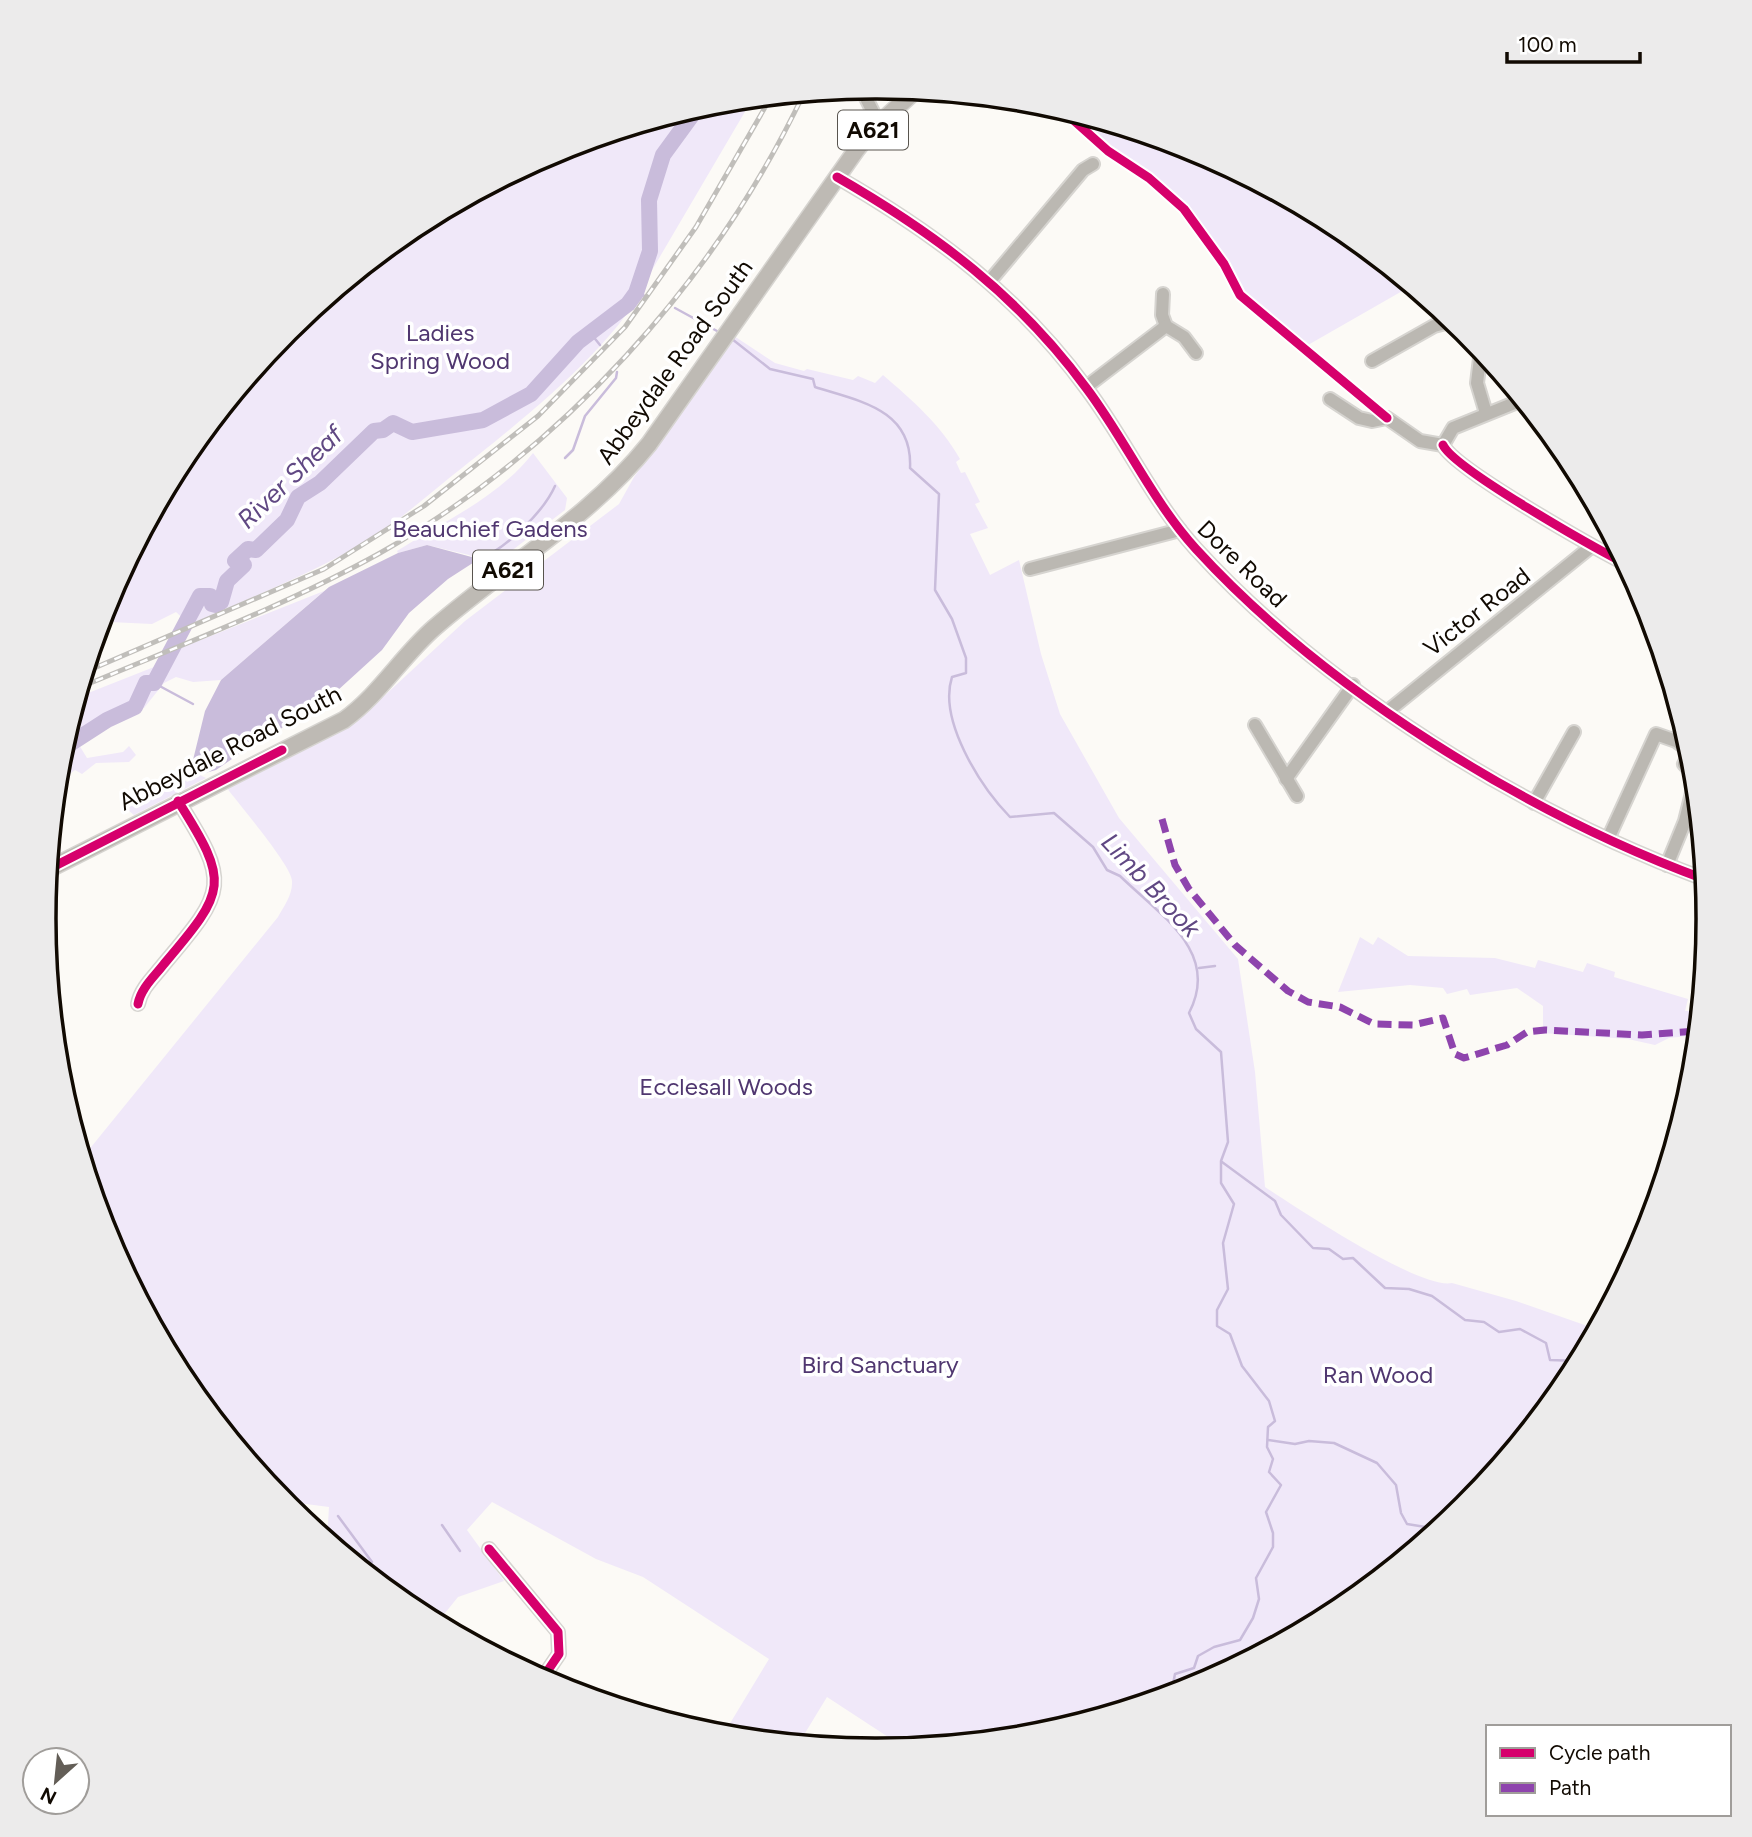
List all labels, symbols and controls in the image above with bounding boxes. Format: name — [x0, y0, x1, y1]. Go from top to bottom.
scale bar — [1507, 21, 1640, 65]
text: 100 m — [1518, 32, 1577, 57]
road number: A621 — [838, 111, 908, 150]
street label: Abbeydale Road South — [591, 254, 759, 470]
park label: Ladies Spring Wood — [370, 318, 510, 375]
water label: River Sheaf — [230, 417, 351, 535]
park label: Beauchief Gadens — [392, 514, 588, 543]
street label: Dore Road — [1192, 514, 1293, 613]
road number: A621 — [473, 550, 543, 590]
street label: Victor Road — [1418, 561, 1536, 662]
street label: Abbeydale Road South — [114, 679, 346, 816]
water label: Limb Brook — [1095, 826, 1208, 945]
park label: Ecclesall Woods — [639, 1072, 813, 1101]
park label: Bird Sanctuary — [801, 1350, 959, 1379]
park label: Ran Wood — [1323, 1360, 1433, 1389]
legend — [1486, 1725, 1731, 1816]
text: Cycle path — [1549, 1740, 1650, 1765]
north arrow — [21, 1746, 91, 1816]
text: Path — [1549, 1775, 1591, 1800]
text: N — [37, 1782, 60, 1809]

